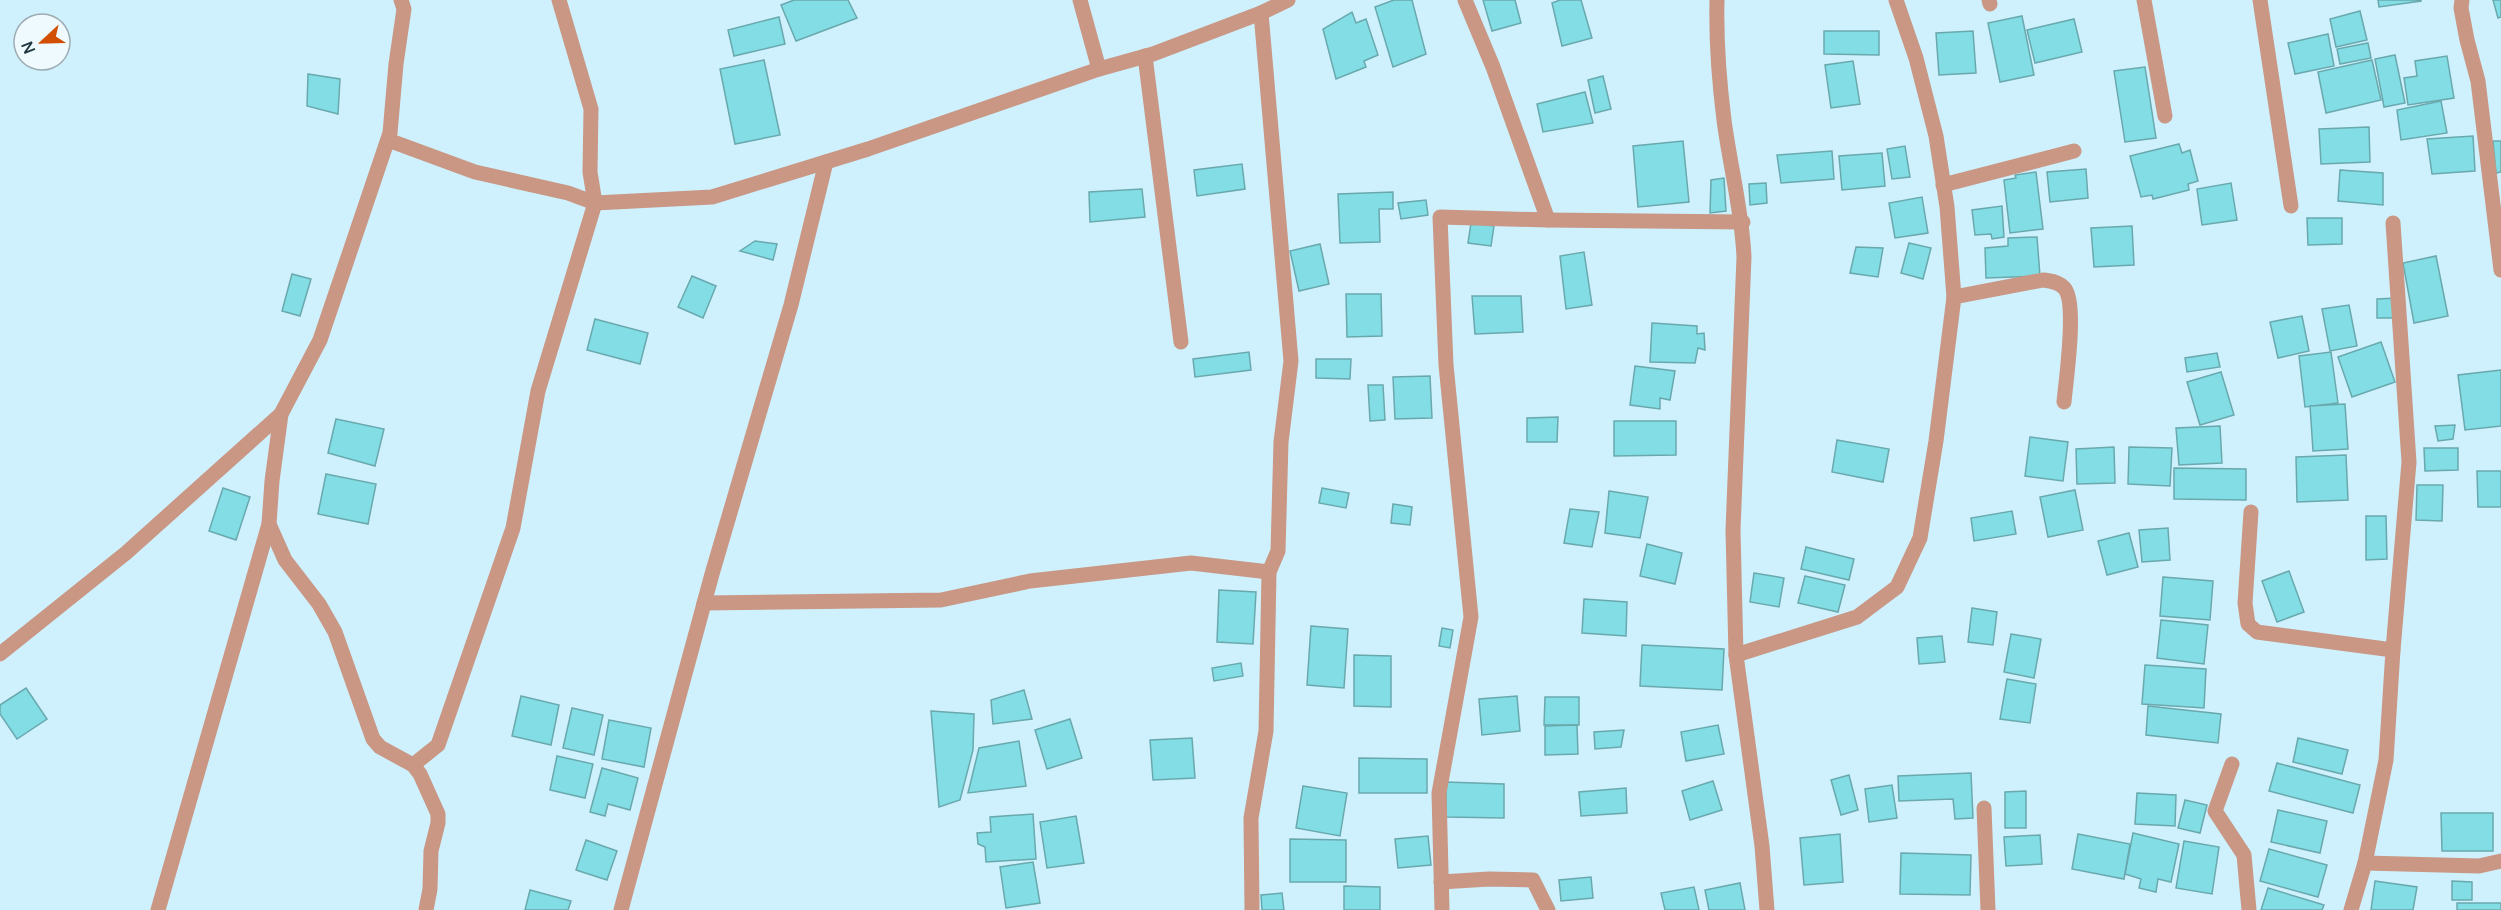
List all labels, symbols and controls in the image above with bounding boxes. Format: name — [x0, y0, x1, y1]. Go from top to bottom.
north arrow — [12, 12, 72, 72]
text: N — [16, 38, 40, 57]

